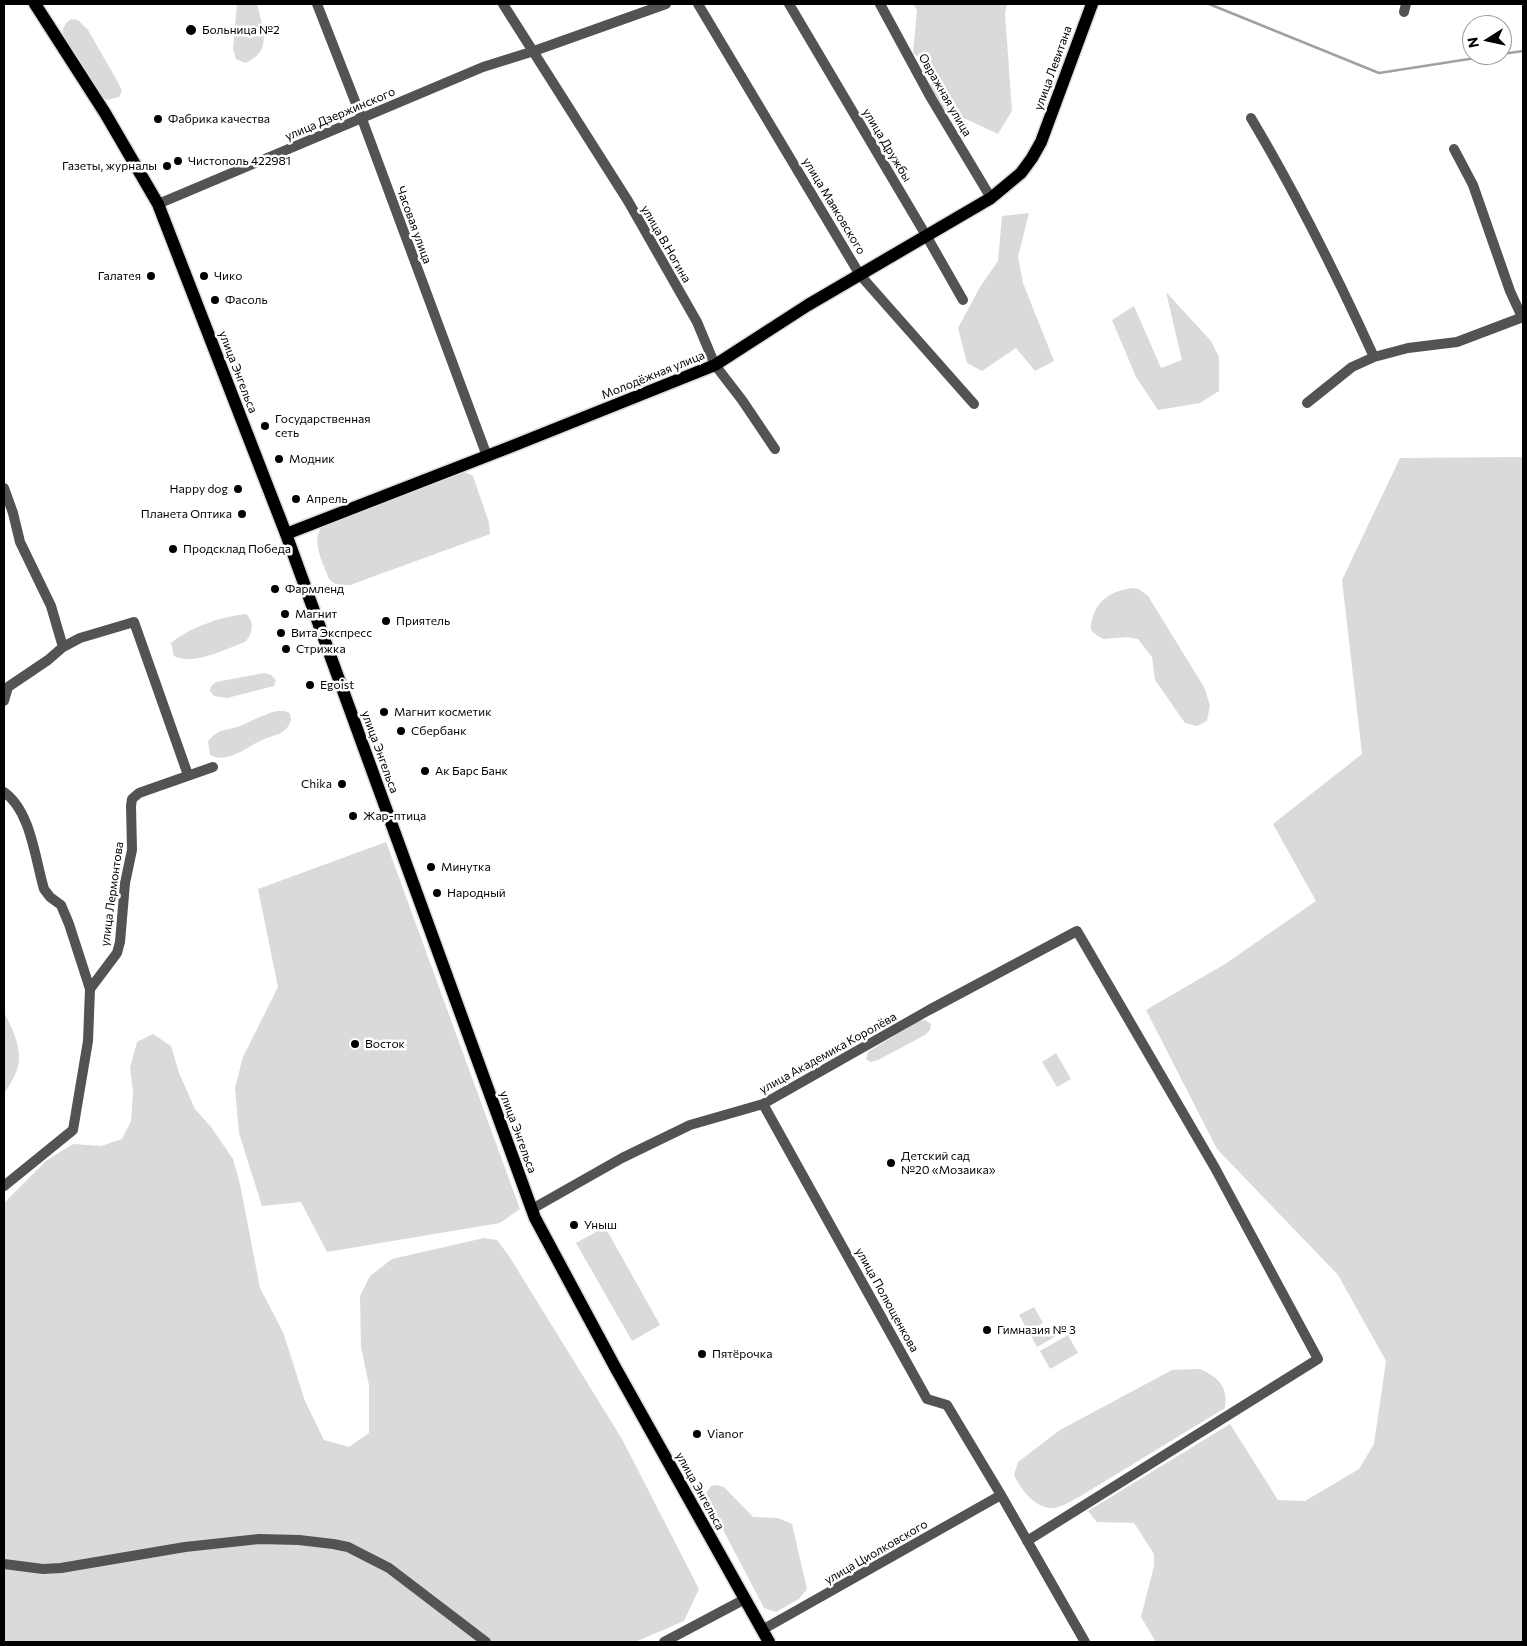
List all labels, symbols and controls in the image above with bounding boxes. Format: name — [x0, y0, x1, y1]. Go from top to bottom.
north arrow — [1462, 15, 1512, 65]
marker: Больница №2 — [184, 23, 198, 37]
place label: Больница №2 — [202, 23, 280, 37]
street label: улица Левитана — [1031, 24, 1075, 112]
text: N — [1463, 36, 1482, 49]
street label: Овражная улица — [915, 51, 975, 139]
street label: улица Дзержинского — [283, 84, 397, 144]
street label: улица Дружбы — [859, 106, 915, 184]
place label: Фабрика качества — [168, 112, 270, 126]
marker: Фабрика качества — [152, 113, 164, 125]
place label: Чистополь 422981 — [188, 154, 291, 168]
marker: Чистополь 422981 — [172, 155, 184, 167]
street label: улица Маяковского — [799, 155, 869, 257]
place label: Газеты, журналы — [62, 159, 157, 173]
marker: Газеты, журналы — [161, 160, 173, 172]
street label: Часовая улица — [393, 184, 435, 266]
street label: улица В.Ногина — [638, 203, 694, 285]
place label: Галатея — [98, 269, 141, 283]
place label: Чико — [214, 269, 242, 283]
marker: Галатея — [145, 270, 157, 282]
marker: Чико — [198, 270, 210, 282]
place label: Фасоль — [225, 293, 268, 307]
marker: Фасоль — [209, 294, 221, 306]
street label: улица Энгельса — [216, 329, 260, 415]
street label: Молодёжная улица — [599, 348, 707, 402]
place label: Государственная сеть — [275, 412, 371, 440]
marker: Государственная сеть — [259, 420, 271, 432]
place label: Модник — [289, 452, 335, 466]
marker: Модник — [273, 453, 285, 465]
place label: Happy dog — [170, 482, 228, 496]
marker: Happy dog — [232, 483, 244, 495]
place label: Апрель — [306, 492, 348, 506]
marker: Апрель — [290, 493, 302, 505]
place label: Планета Оптика — [141, 507, 232, 521]
marker: Планета Оптика — [236, 508, 248, 520]
place label: Продсклад Победа — [183, 542, 291, 556]
marker: Продсклад Победа — [167, 543, 179, 555]
place label: Фармленд — [285, 582, 344, 596]
marker: Фармленд — [269, 583, 281, 595]
place label: Магнит — [295, 607, 337, 621]
marker: Магнит — [279, 608, 291, 620]
place label: Приятель — [396, 614, 450, 628]
marker: Приятель — [380, 615, 392, 627]
place label: Вита Экспресс — [291, 626, 372, 640]
marker: Вита Экспресс — [275, 627, 287, 639]
place label: Стрижка — [296, 642, 346, 656]
marker: Стрижка — [280, 643, 292, 655]
place label: Egoist — [320, 678, 354, 692]
marker: Egoist — [304, 679, 316, 691]
place label: Магнит косметик — [394, 705, 492, 719]
marker: Магнит косметик — [378, 706, 390, 718]
street label: улица Энгельса — [358, 709, 402, 795]
place label: Сбербанк — [411, 724, 467, 738]
marker: Сбербанк — [395, 725, 407, 737]
place label: Ак Барс Банк — [435, 764, 508, 778]
marker: Ак Барс Банк — [419, 765, 431, 777]
place label: Chika — [301, 777, 332, 791]
marker: Chika — [336, 778, 348, 790]
place label: Жар-птица — [363, 809, 426, 823]
marker: Жар-птица — [347, 810, 359, 822]
street label: улица Лермонтова — [98, 841, 126, 947]
place label: Минутка — [441, 860, 491, 874]
marker: Минутка — [425, 861, 437, 873]
place label: Народный — [447, 886, 506, 900]
marker: Народный — [431, 887, 443, 899]
street label: улица Академика Королёва — [757, 1009, 899, 1097]
place label: Восток — [365, 1037, 405, 1051]
marker: Восток — [349, 1038, 361, 1050]
street label: улица Энгельса — [496, 1089, 540, 1175]
place label: Детский сад №20 «Мозаика» — [901, 1149, 996, 1177]
marker: Детский сад №20 «Мозаика» — [885, 1157, 897, 1169]
place label: Уныш — [584, 1218, 617, 1232]
marker: Уныш — [568, 1219, 580, 1231]
street label: улица Полющенкова — [852, 1245, 922, 1355]
place label: Гимназия № 3 — [997, 1323, 1076, 1337]
marker: Гимназия № 3 — [981, 1324, 993, 1336]
place label: Пятёрочка — [712, 1347, 772, 1361]
marker: Пятёрочка — [696, 1348, 708, 1360]
place label: Vianor — [707, 1427, 743, 1441]
marker: Vianor — [691, 1428, 703, 1440]
street label: улица Энгельса — [673, 1449, 727, 1533]
street label: улица Циолковского — [822, 1517, 930, 1587]

